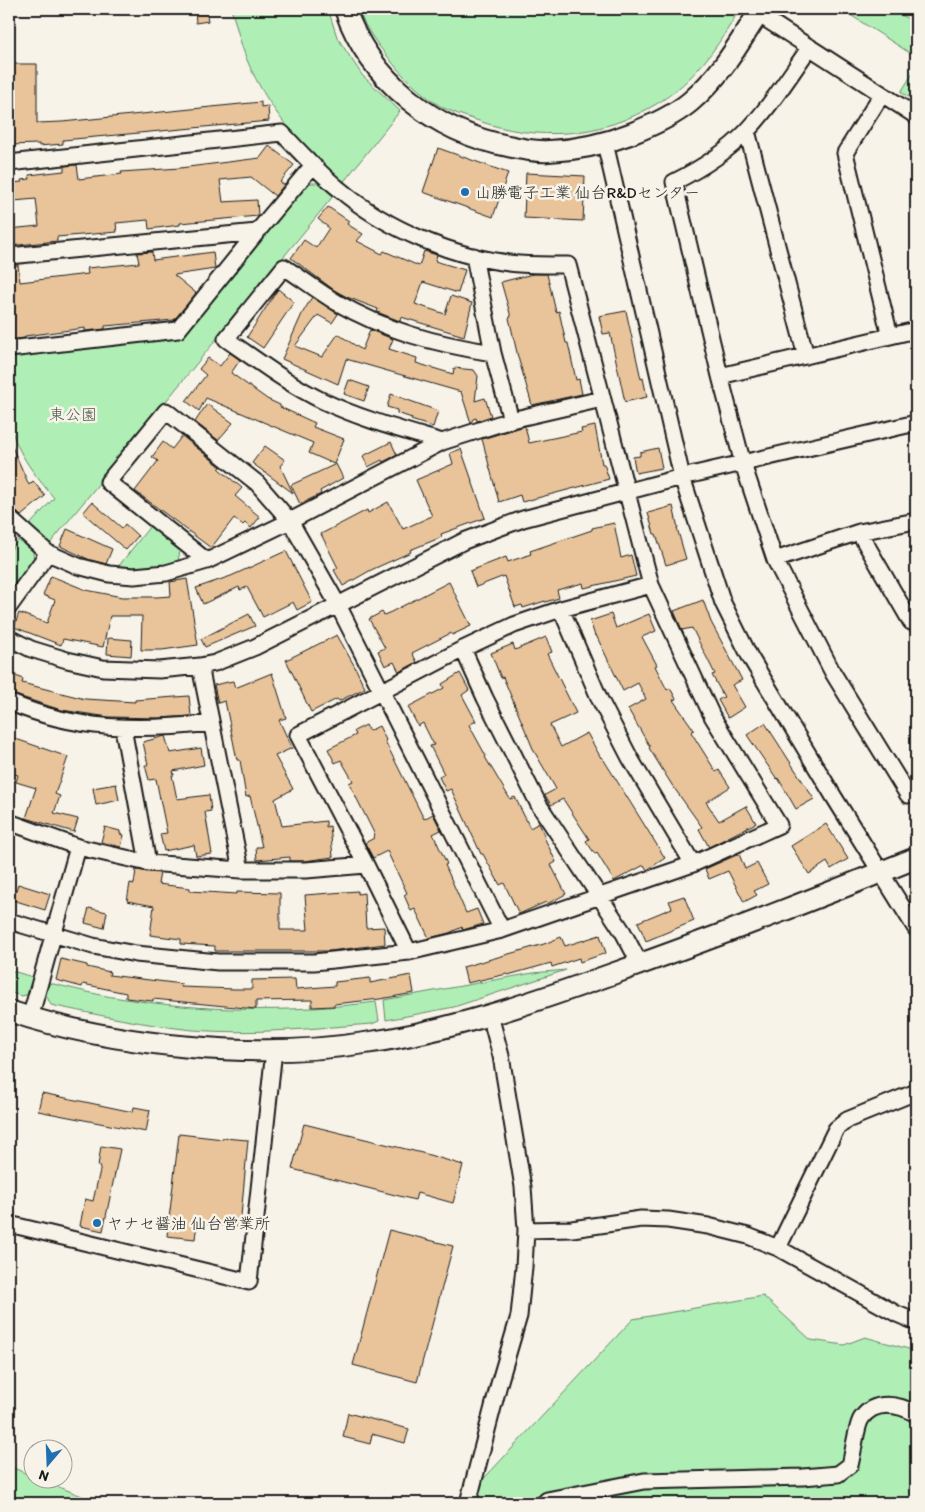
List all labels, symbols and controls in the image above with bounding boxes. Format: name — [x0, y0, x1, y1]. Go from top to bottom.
place label: 山勝電子工業 仙台R&Dセンター — [475, 183, 700, 202]
marker: 山勝電子工業 仙台R&Dセンター — [459, 186, 471, 198]
park label: 東公園 — [49, 405, 97, 424]
place label: ヤナセ醤油 仙台営業所 — [107, 1214, 271, 1233]
marker: ヤナセ醤油 仙台営業所 — [91, 1217, 103, 1229]
north arrow — [22, 1440, 72, 1490]
text: N — [37, 1466, 51, 1485]

